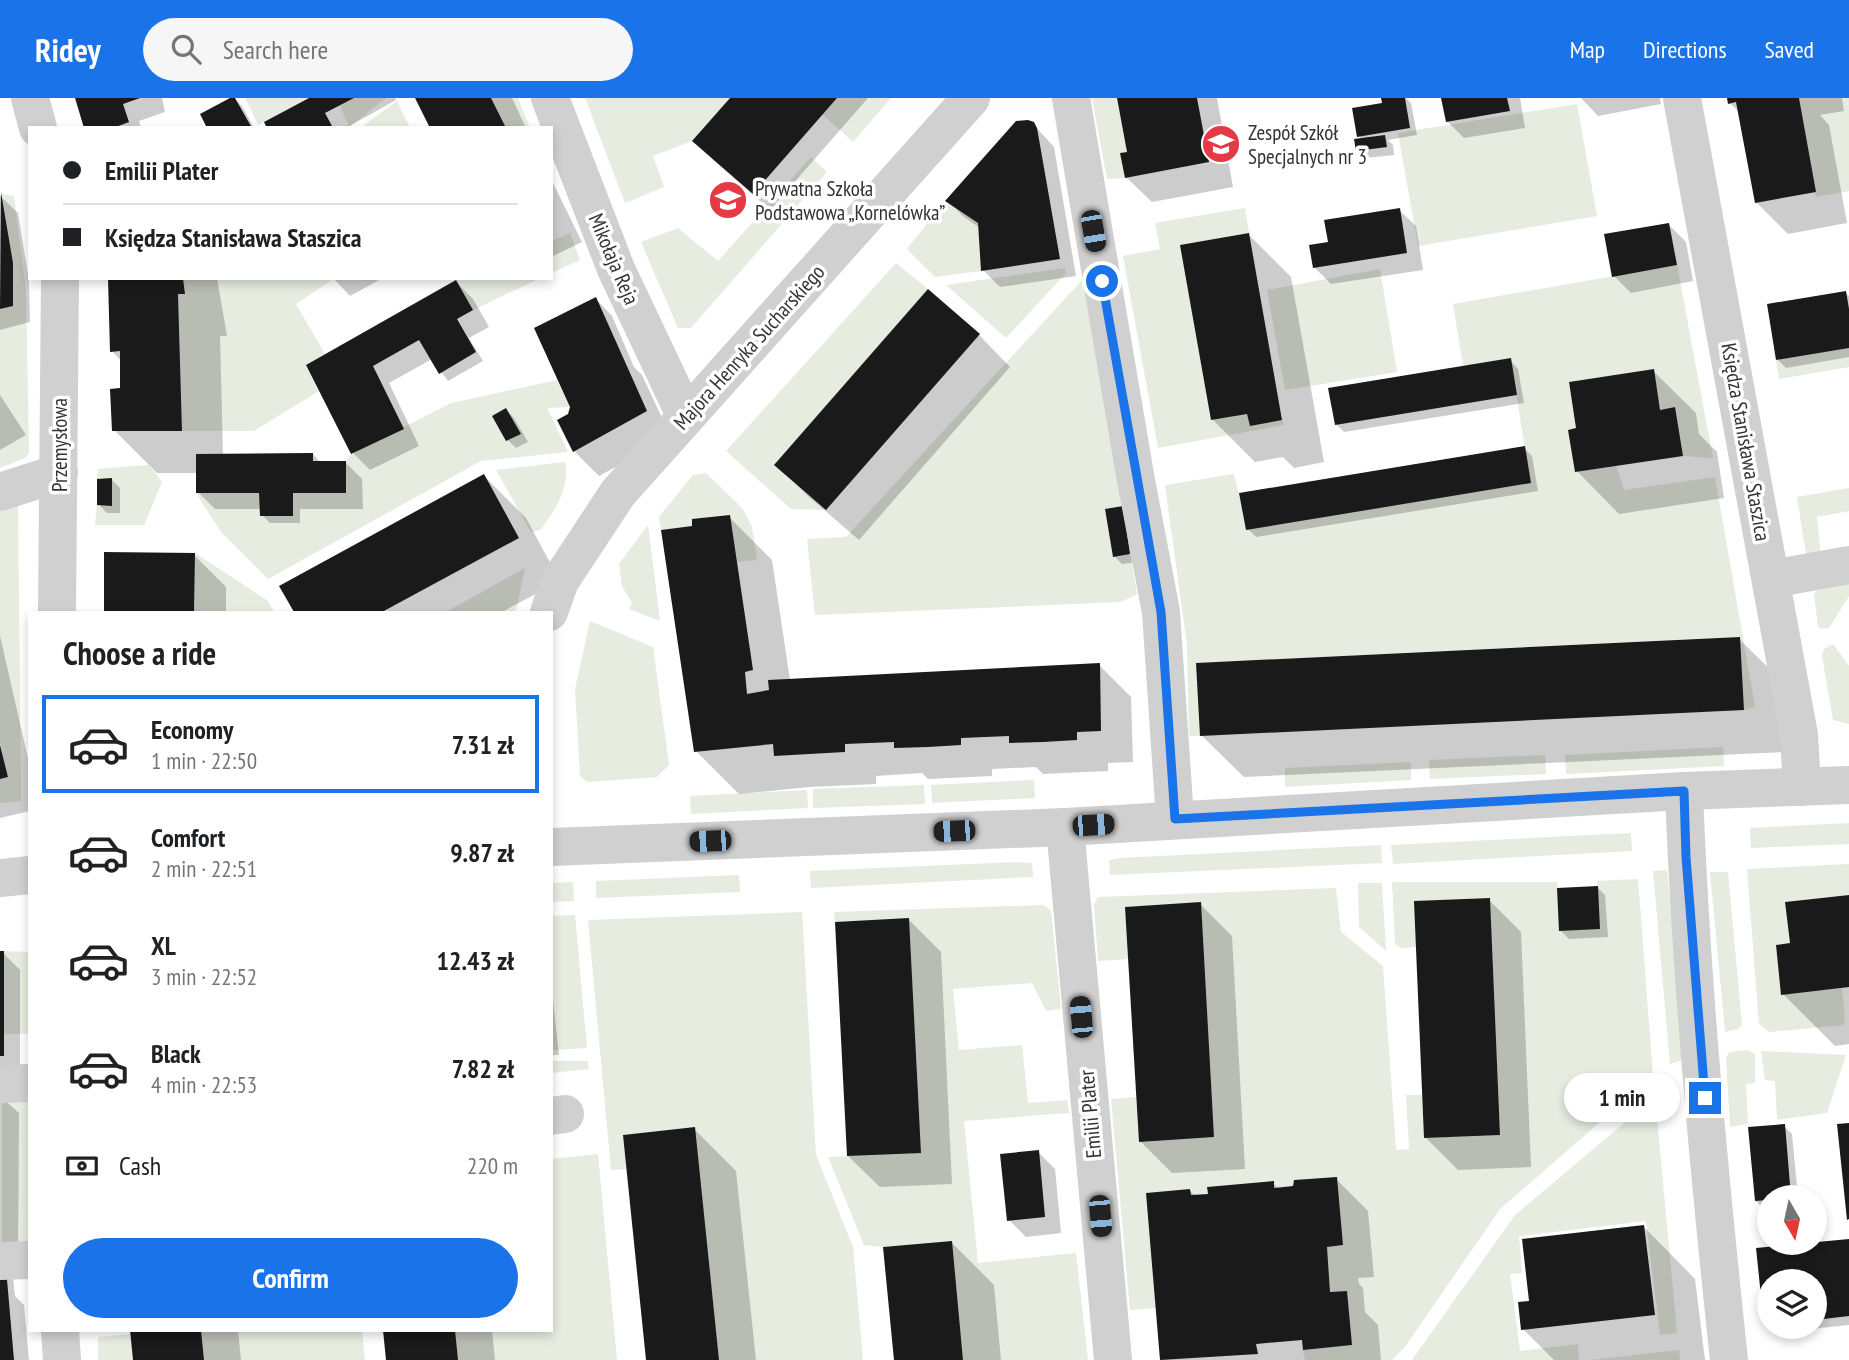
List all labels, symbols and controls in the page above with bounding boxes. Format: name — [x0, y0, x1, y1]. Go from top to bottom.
search box — [143, 18, 633, 81]
text: Ridey — [35, 28, 101, 71]
icon: search — [167, 30, 205, 68]
text: Search here — [223, 33, 328, 66]
text: Map — [1570, 34, 1605, 65]
text: Directions — [1643, 34, 1727, 65]
text: Saved — [1765, 34, 1814, 65]
place label: Zespół Szkół Specjalnych nr 3 — [1248, 119, 1367, 170]
school or university icon: Zespół Szkół Specjalnych nr 3 — [1200, 123, 1242, 165]
text: Emilii Plater — [105, 154, 218, 187]
place label: Prywatna Szkoła Podstawowa „Kornelówka” — [755, 175, 945, 226]
school or university icon: Prywatna Szkoła Podstawowa „Kornelówka” — [707, 179, 749, 221]
car — [1080, 208, 1107, 254]
street label: Mikołaja Reja — [583, 209, 645, 309]
text: Księdza Stanisława Staszica — [105, 221, 362, 254]
street label: Majora Henryka Sucharskiego — [668, 259, 830, 435]
route start — [1086, 265, 1118, 297]
street label: Księdza Stanisława Staszica — [1715, 341, 1777, 543]
street label: Przemysłowa — [46, 398, 73, 492]
text: Choose a ride — [63, 632, 216, 674]
icon: car — [67, 713, 130, 776]
text: Economy — [151, 713, 233, 746]
text: 7.31 zł — [452, 728, 514, 761]
text: 1 min · 22:50 — [151, 746, 257, 775]
car — [1072, 813, 1115, 837]
car — [933, 820, 976, 842]
icon: car — [67, 821, 130, 884]
text: Comfort — [151, 821, 225, 854]
car — [689, 830, 732, 852]
text: 9.87 zł — [450, 836, 514, 869]
text: 2 min · 22:51 — [151, 854, 257, 883]
icon: car — [67, 929, 130, 992]
text: XL — [151, 929, 176, 962]
text: 12.43 zł — [437, 944, 514, 977]
text: 3 min · 22:52 — [151, 962, 257, 991]
car — [1069, 995, 1094, 1039]
icon: car — [67, 1037, 130, 1100]
text: Black — [151, 1037, 201, 1070]
text: 7.82 zł — [452, 1052, 514, 1085]
street label: Emilii Plater — [1073, 1069, 1107, 1159]
text: 4 min · 22:53 — [151, 1070, 257, 1099]
callout: 1 min — [1565, 1074, 1680, 1122]
route end — [1689, 1082, 1721, 1114]
text: 1 min — [1599, 1083, 1645, 1112]
icon: cash — [63, 1147, 101, 1185]
text: Cash — [119, 1149, 161, 1182]
text: 220 m — [467, 1151, 518, 1180]
north arrow — [1757, 1185, 1827, 1255]
map controls — [1757, 1185, 1827, 1339]
car — [1088, 1194, 1113, 1238]
button: Confirm — [63, 1238, 518, 1318]
button: layers — [1757, 1269, 1827, 1339]

